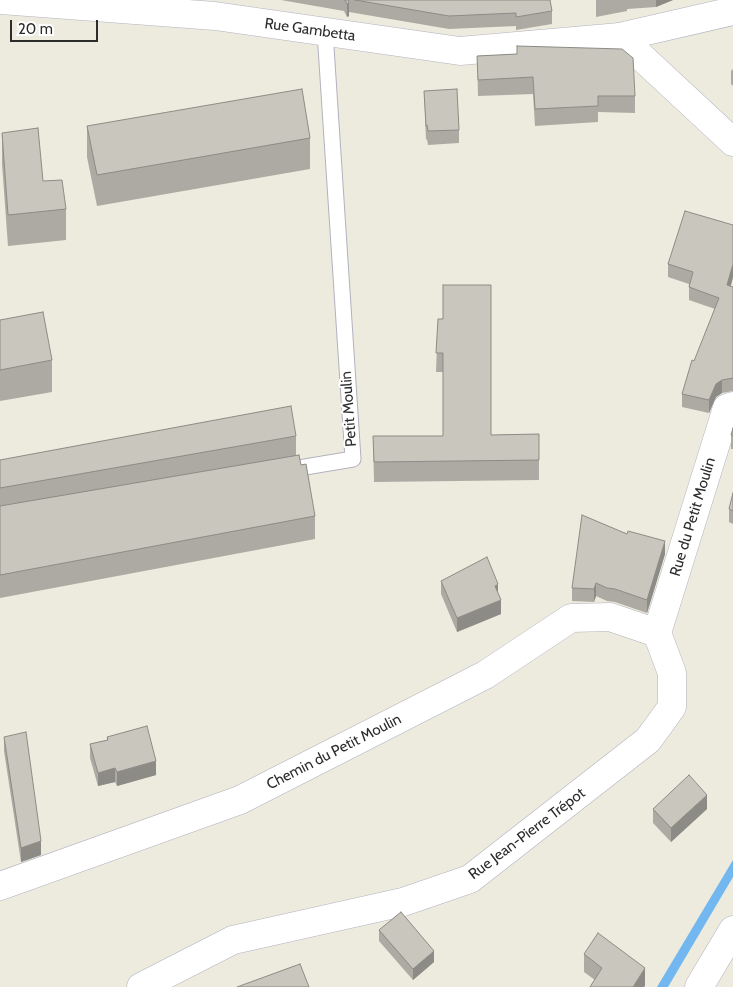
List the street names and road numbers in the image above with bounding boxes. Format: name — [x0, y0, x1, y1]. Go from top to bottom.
street label: Rue Gambetta — [263, 15, 357, 45]
street label: Petit Moulin — [337, 370, 361, 448]
street label: Rue du Petit Moulin — [666, 455, 720, 579]
street label: Chemin du Petit Moulin — [264, 710, 404, 794]
street label: Rue Jean-Pierre Trépot — [465, 784, 589, 884]

